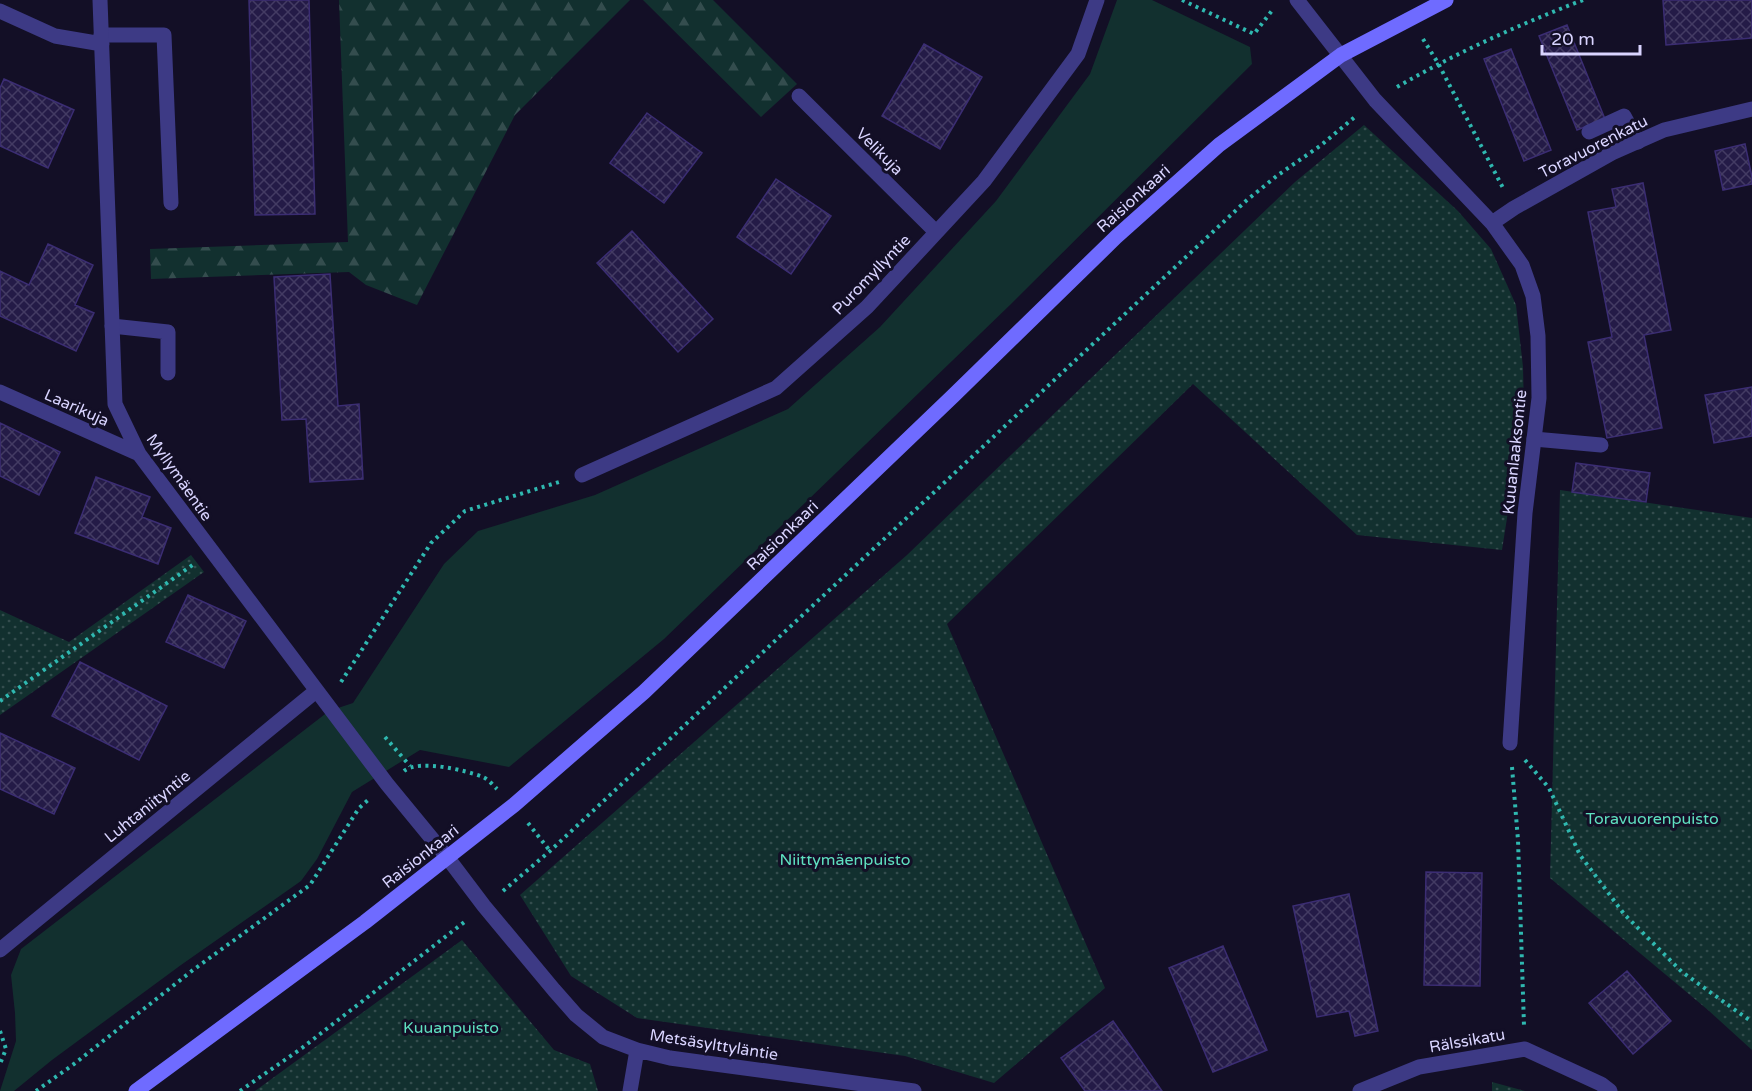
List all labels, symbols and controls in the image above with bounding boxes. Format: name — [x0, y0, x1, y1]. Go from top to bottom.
scale bar — [1542, 18, 1640, 56]
text: 20 m — [1551, 28, 1595, 50]
street label: Toravuorenkatu — [1536, 111, 1651, 183]
street label: Velikuja — [851, 124, 907, 180]
street label: Raisionkaari — [1093, 160, 1175, 237]
street label: Puromyllyntie — [828, 230, 915, 319]
street label: Laarikuja — [41, 385, 112, 431]
street label: Kuuanlaaksontie — [1498, 389, 1532, 516]
street label: Myllymäentie — [142, 430, 217, 525]
street label: Raisionkaari — [743, 497, 823, 575]
street label: Luhtaniityntie — [101, 766, 195, 847]
park label: Toravuorenpuisto — [1585, 809, 1719, 829]
street label: Raisionkaari — [378, 821, 463, 893]
park label: Niittymäenpuisto — [779, 850, 911, 870]
park label: Kuuanpuisto — [403, 1018, 499, 1038]
street label: Rälssikatu — [1428, 1024, 1507, 1058]
street label: Metsäsylttyläntie — [648, 1025, 779, 1065]

